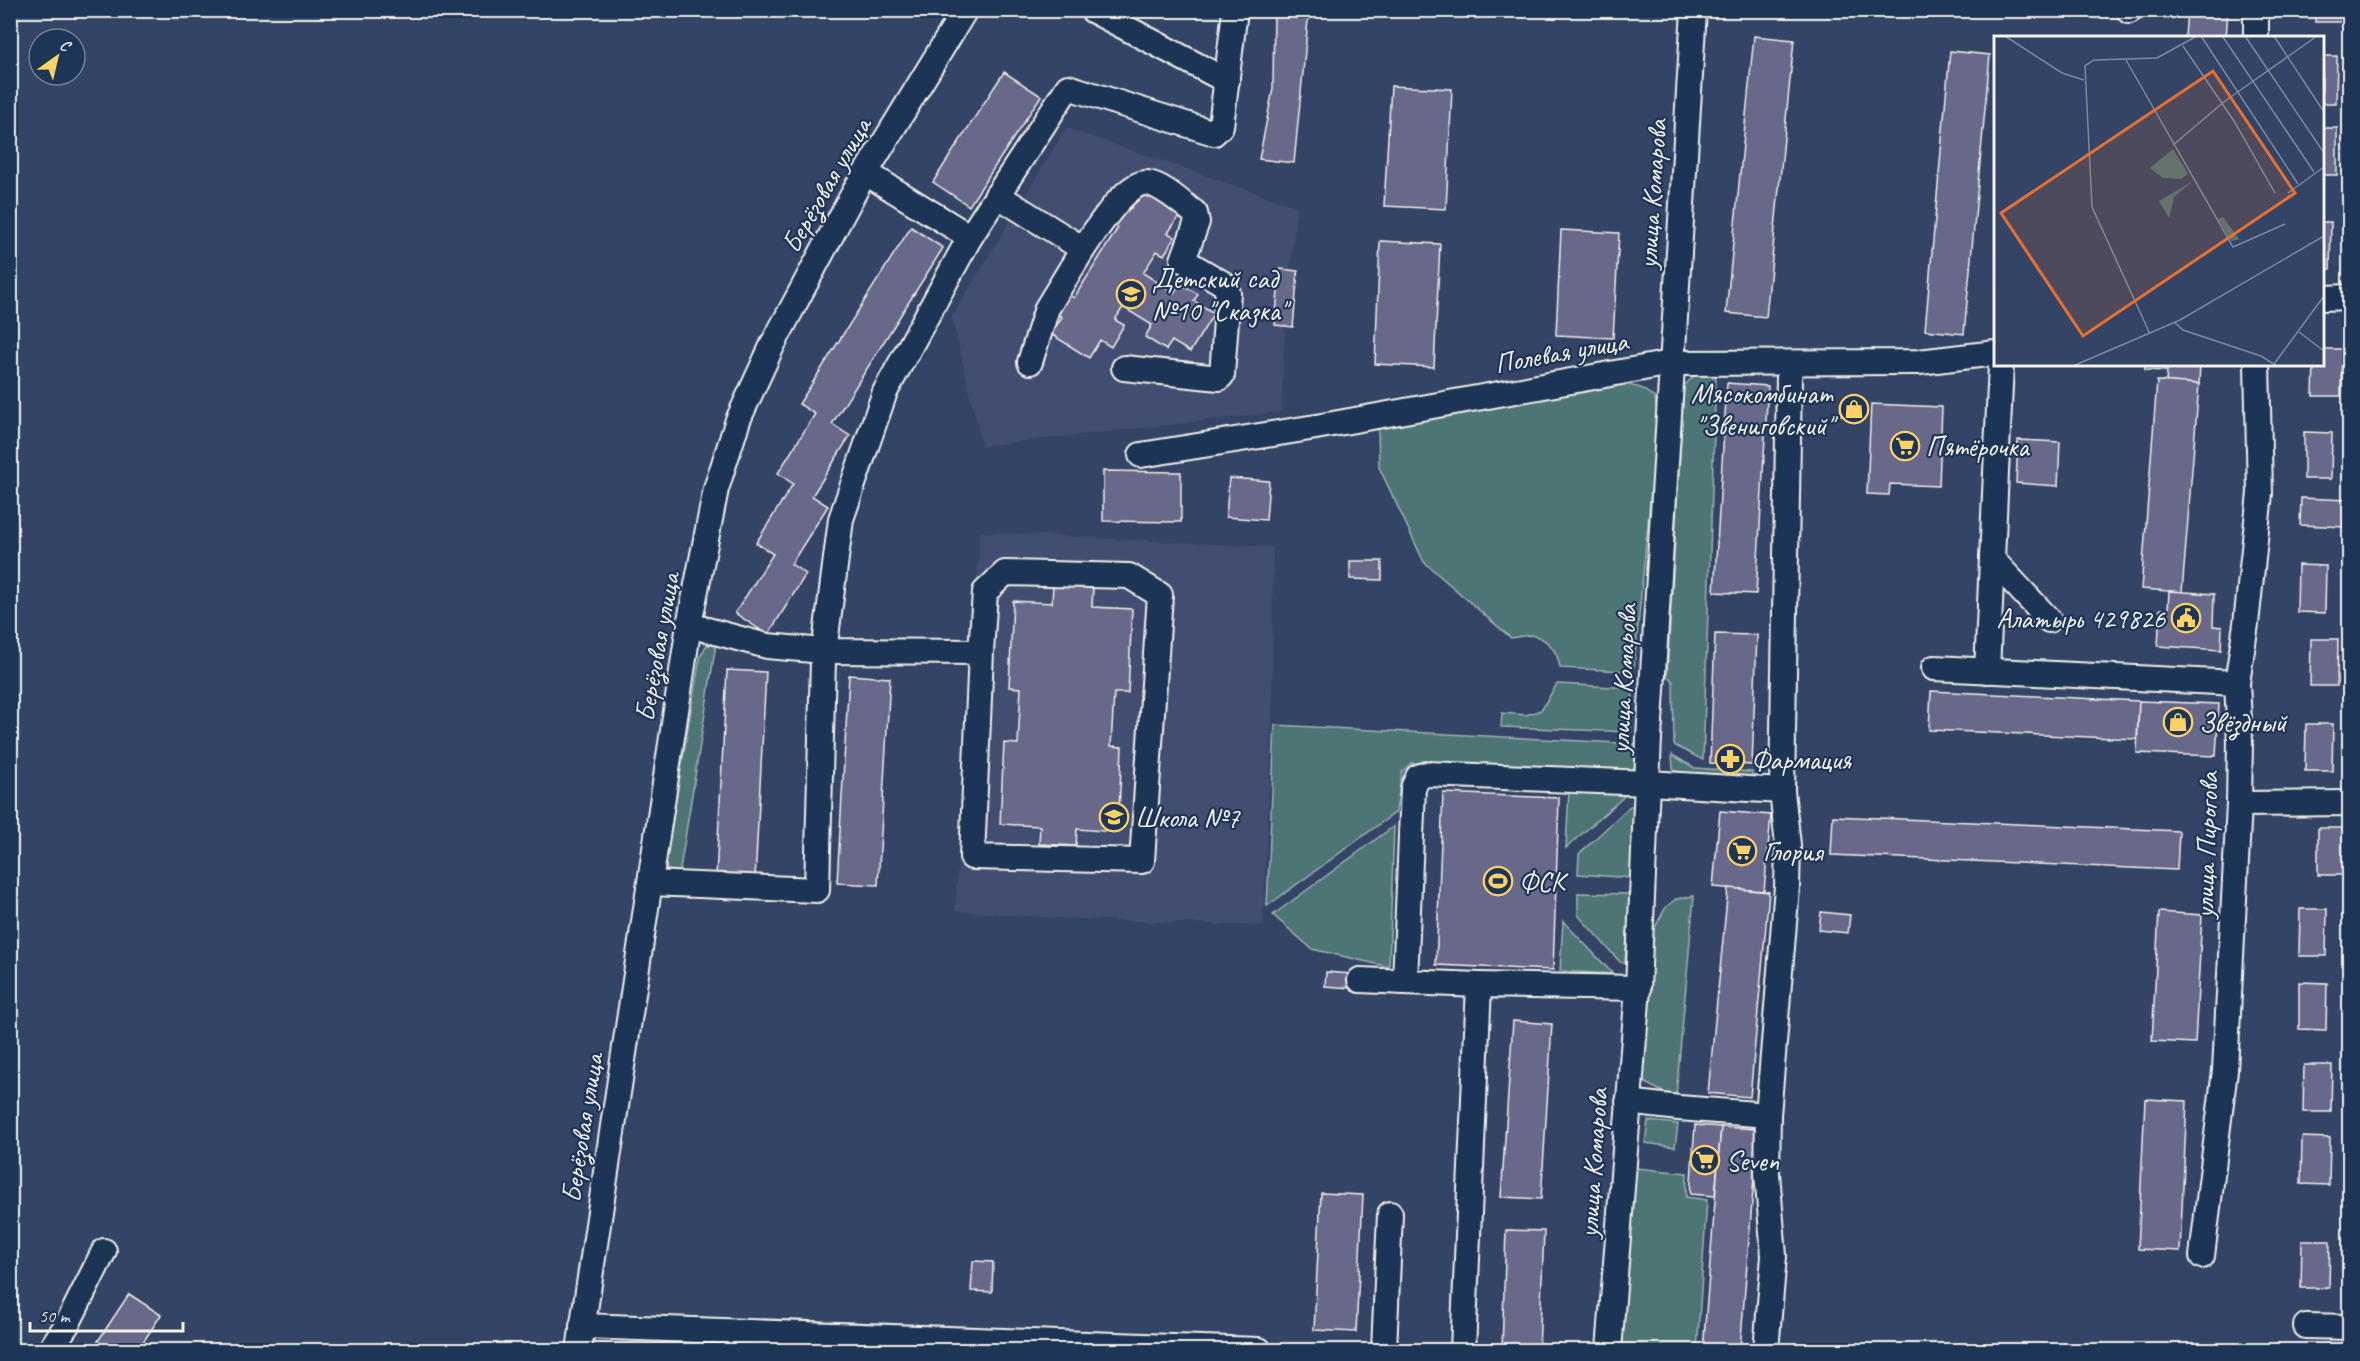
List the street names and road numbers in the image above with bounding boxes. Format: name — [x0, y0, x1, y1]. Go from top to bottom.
street label: Берёзовая улица — [773, 109, 881, 259]
street label: улица Комарова — [1629, 116, 1675, 272]
street label: Полевая улица — [1492, 323, 1632, 381]
street label: Берёзовая улица — [627, 568, 689, 724]
street label: улица Комарова — [1602, 602, 1644, 757]
street label: улица Пирогова — [2186, 770, 2226, 921]
street label: Берёзовая улица — [553, 1049, 612, 1205]
street label: улица Комарова — [1570, 1085, 1616, 1241]

